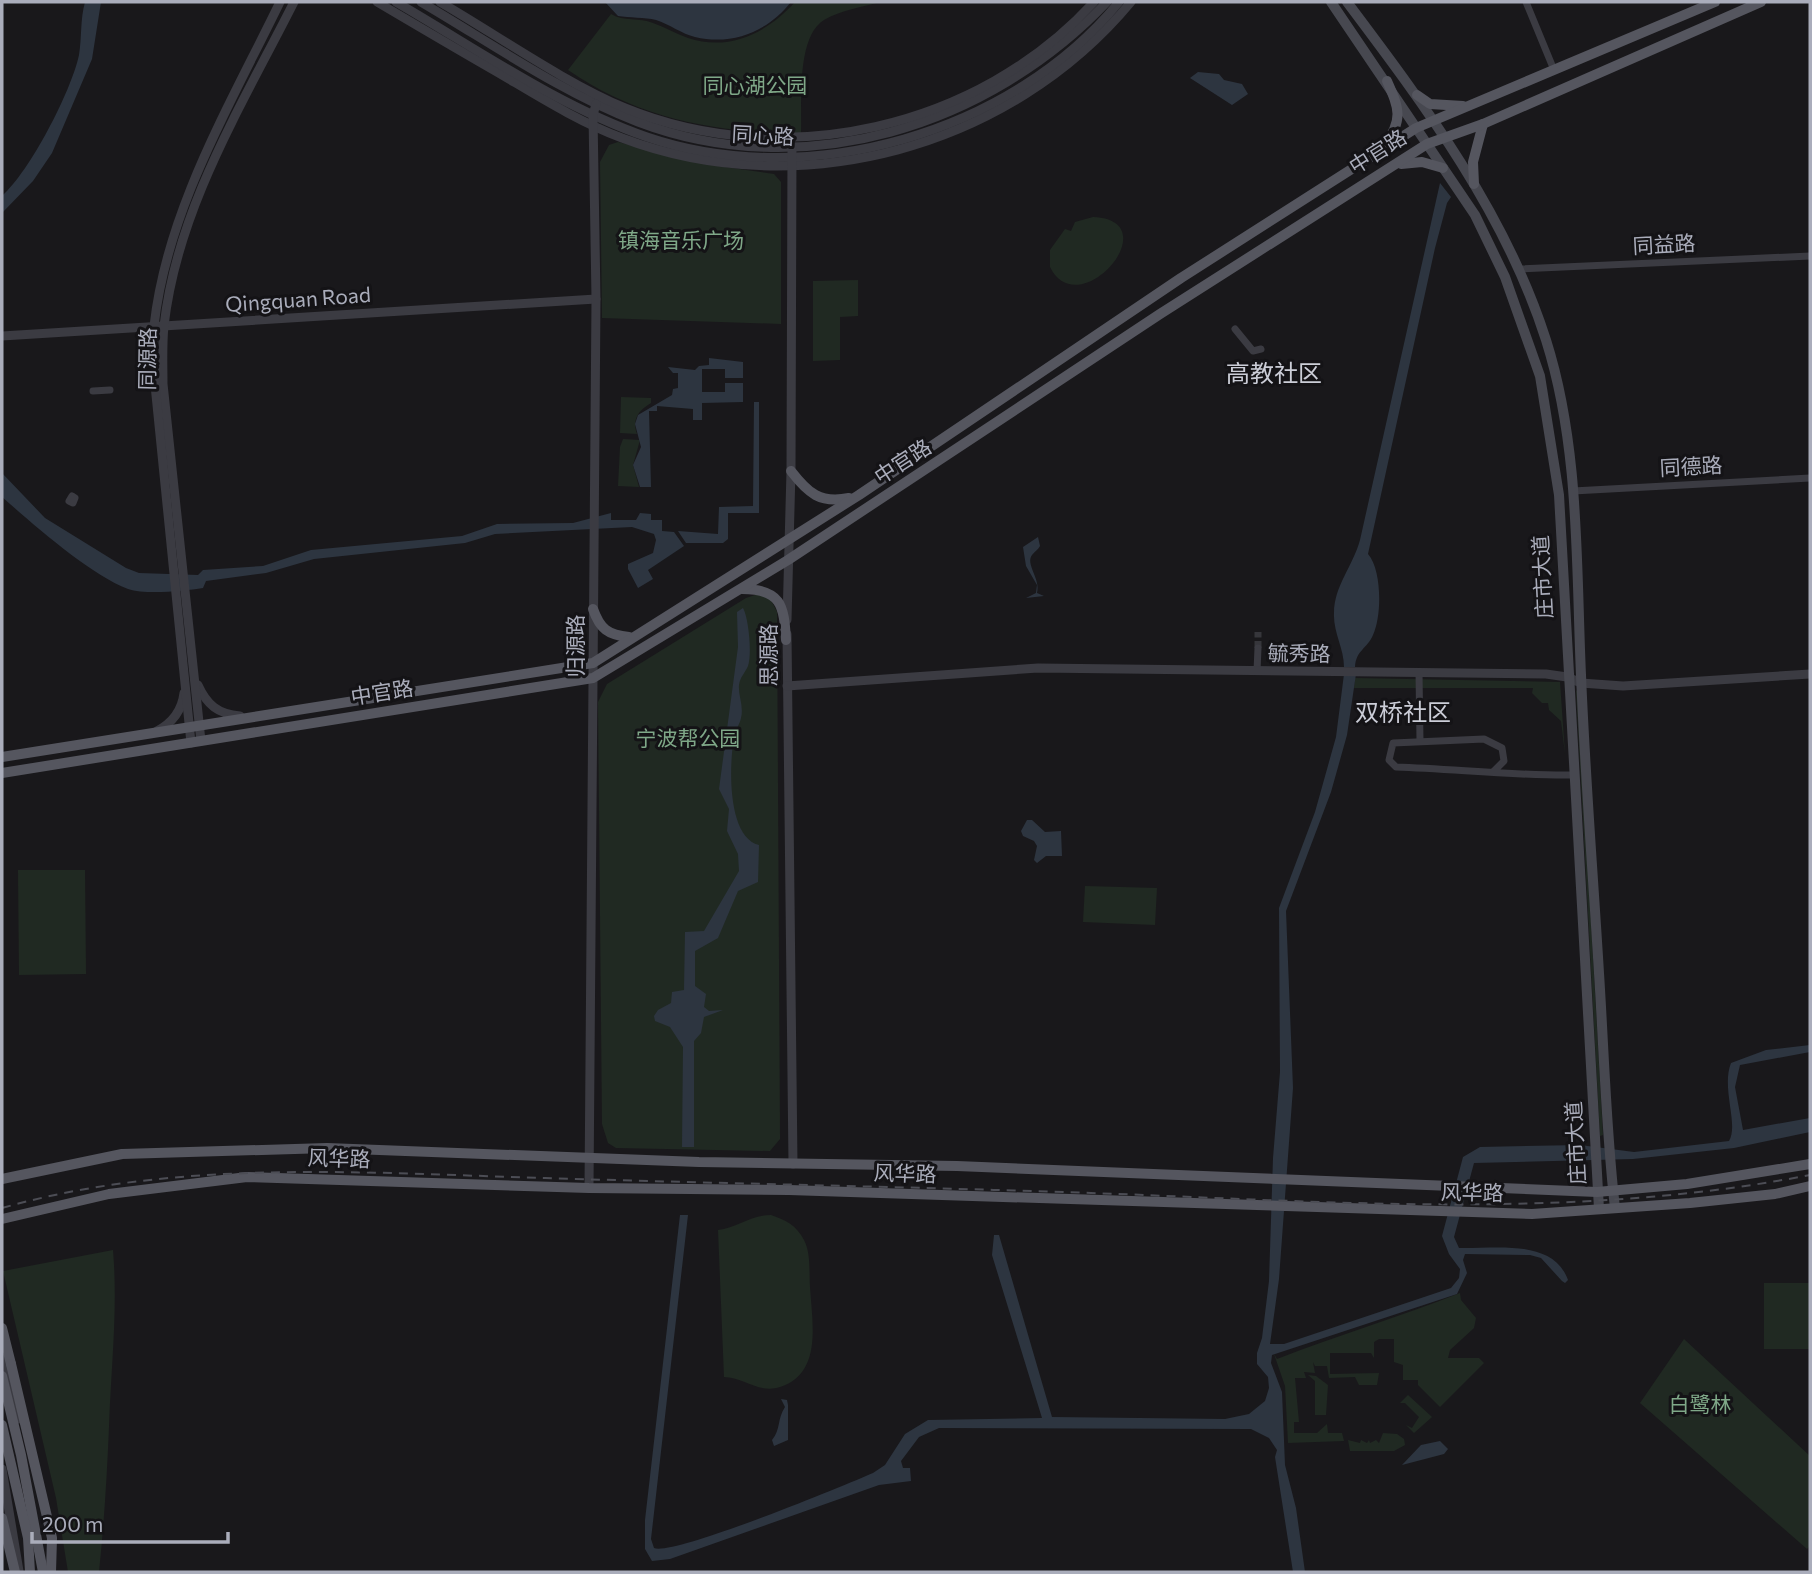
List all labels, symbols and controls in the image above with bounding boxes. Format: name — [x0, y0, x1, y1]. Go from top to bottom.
park label: 同心湖公园 — [703, 72, 808, 97]
street label: 同心路 — [731, 120, 795, 149]
street label: 中官路 — [1344, 123, 1411, 178]
park label: 镇海音乐广场 — [618, 227, 744, 252]
street label: 同益路 — [1632, 229, 1696, 258]
street label: Qingquan Road — [224, 281, 372, 316]
street label: 同源路 — [133, 327, 160, 391]
district label: 高教社区 — [1226, 358, 1322, 387]
street label: 中官路 — [869, 433, 935, 488]
street label: 同德路 — [1659, 451, 1723, 480]
street label: 庄市大道 — [1527, 534, 1556, 620]
street label: 归源路 — [562, 615, 587, 678]
street label: 思源路 — [755, 624, 780, 687]
street label: 毓秀路 — [1267, 639, 1331, 666]
street label: 中官路 — [349, 674, 415, 709]
district label: 双桥社区 — [1355, 697, 1451, 726]
park label: 宁波帮公园 — [636, 725, 741, 750]
street label: 庄市大道 — [1560, 1100, 1589, 1186]
street label: 风华路 — [307, 1144, 371, 1171]
street label: 风华路 — [873, 1159, 937, 1186]
street label: 风华路 — [1440, 1178, 1504, 1205]
park label: 白鹭林 — [1669, 1391, 1732, 1416]
scale bar — [32, 1500, 228, 1544]
text: 200 m — [42, 1511, 103, 1536]

